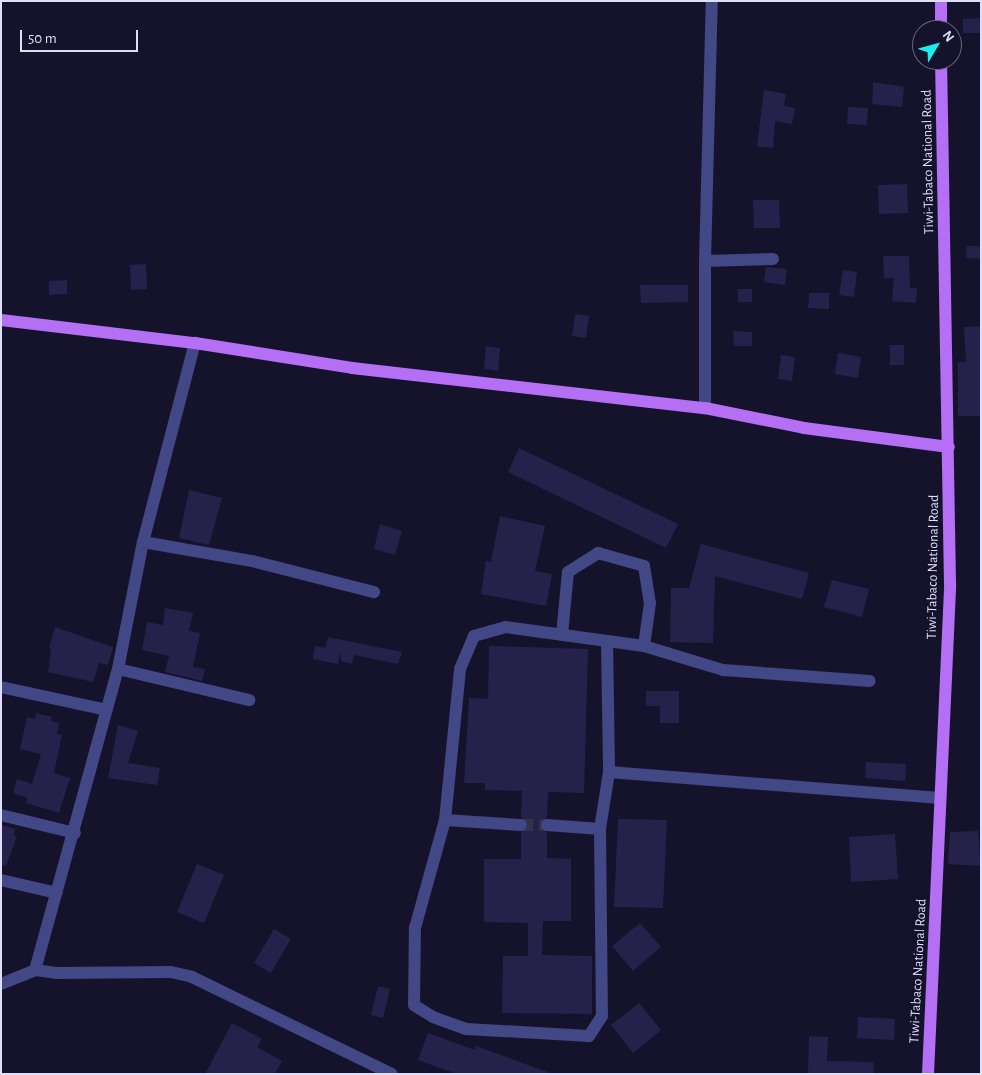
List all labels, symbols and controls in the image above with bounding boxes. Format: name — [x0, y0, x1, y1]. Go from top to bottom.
scale bar — [22, 20, 140, 52]
north arrow — [912, 20, 962, 70]
text: N — [940, 28, 957, 45]
text: 50 m — [28, 31, 57, 46]
street label: Tiwi-Tabaco National Road — [918, 90, 938, 234]
street label: Tiwi-Tabaco National Road — [923, 495, 943, 639]
street label: Tiwi-Tabaco National Road — [906, 898, 930, 1044]

